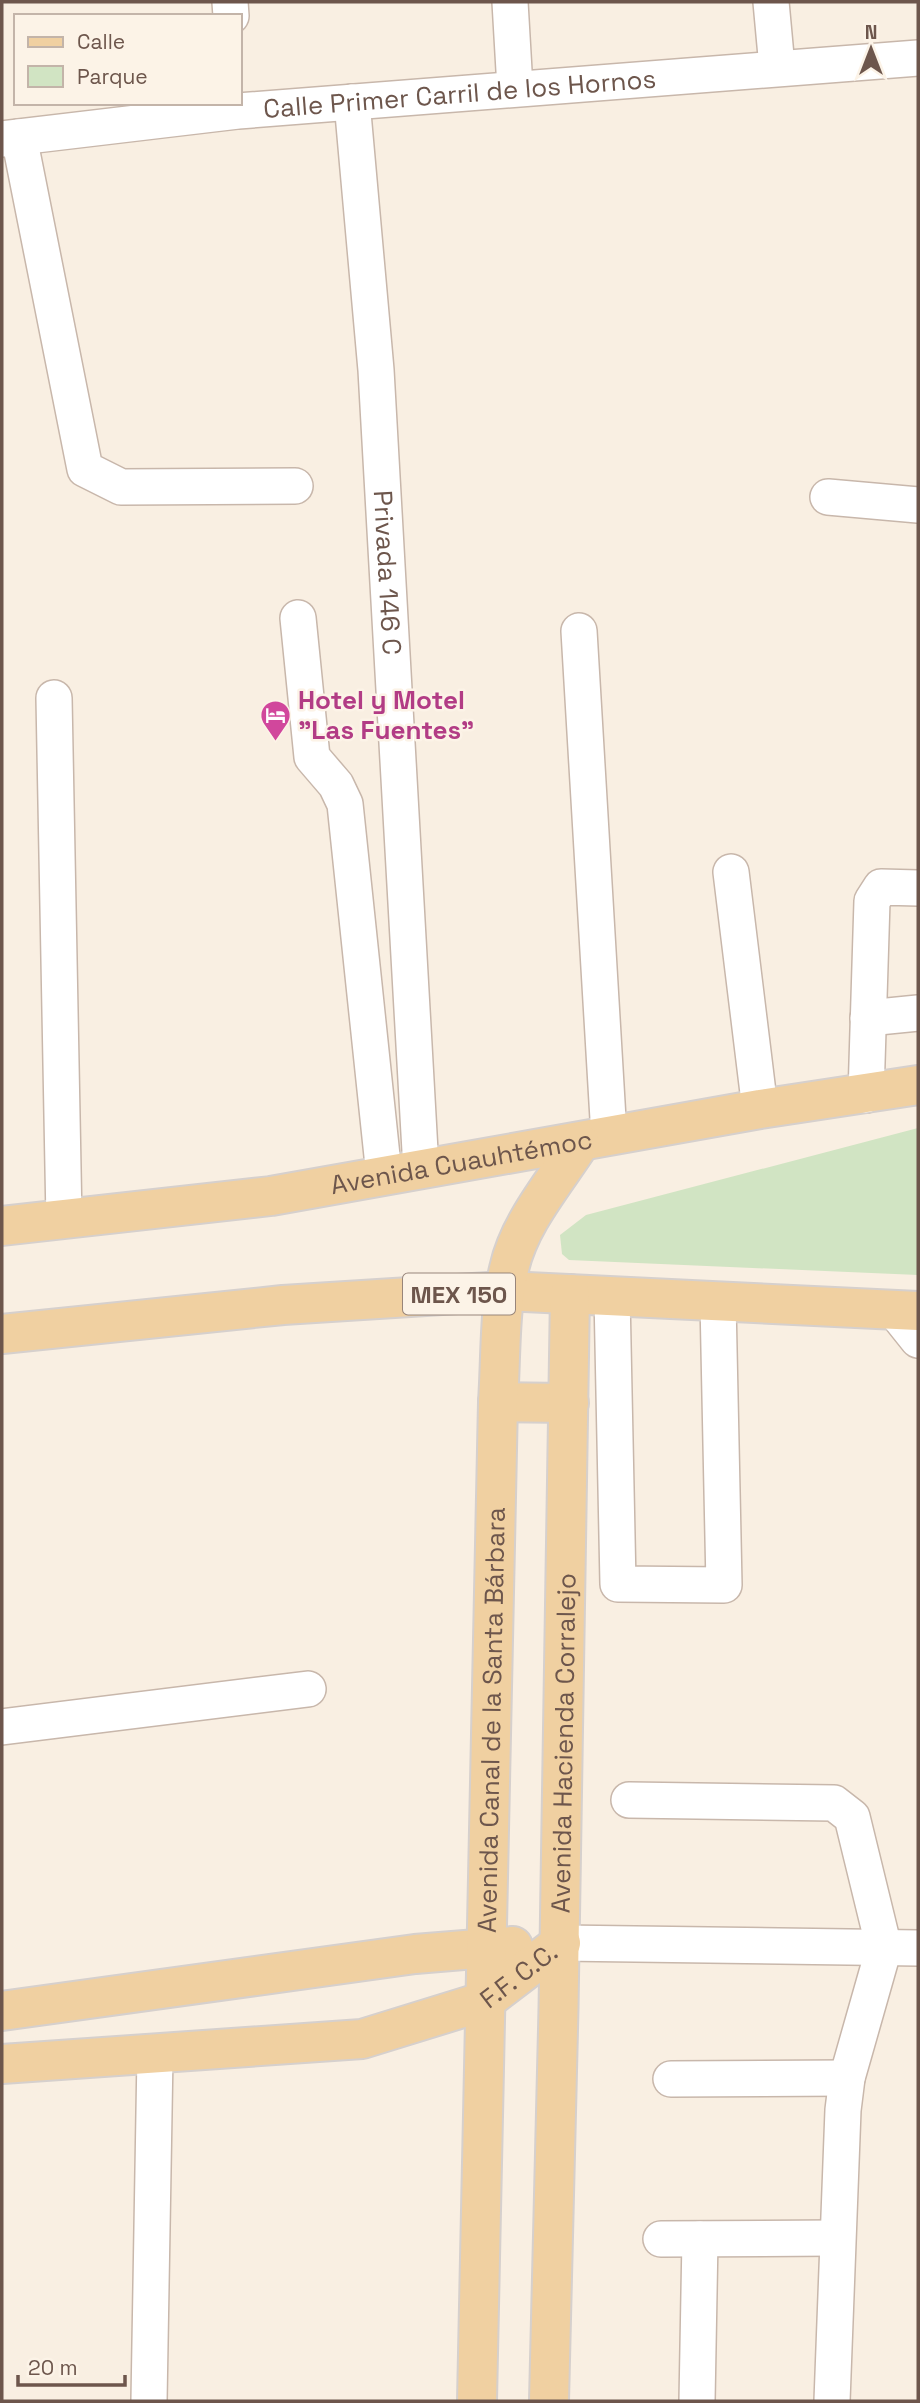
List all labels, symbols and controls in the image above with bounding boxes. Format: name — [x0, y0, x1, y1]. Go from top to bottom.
legend — [14, 14, 242, 105]
north arrow — [836, 14, 906, 84]
text: N — [865, 20, 877, 45]
text: Calle — [77, 28, 125, 55]
street label: Calle Primer Carril de los Hornos — [262, 61, 657, 126]
text: Parque — [77, 63, 148, 90]
street label: Privada 146 C — [366, 489, 409, 656]
place label: Hotel y Motel "Las Fuentes" — [298, 683, 474, 747]
hotel icon: Hotel y Motel "Las Fuentes" — [258, 698, 292, 742]
street label: Avenida Cuauhtémoc — [328, 1122, 595, 1202]
road number: MEX 150 — [403, 1274, 515, 1314]
street label: Avenida Canal de la Santa Bárbara — [470, 1507, 513, 1933]
street label: Avenida Hacienda Corralejo — [543, 1573, 583, 1914]
street label: F.F. C.C. — [473, 1935, 564, 2016]
scale bar — [18, 2344, 124, 2388]
text: 20 m — [28, 2354, 78, 2381]

